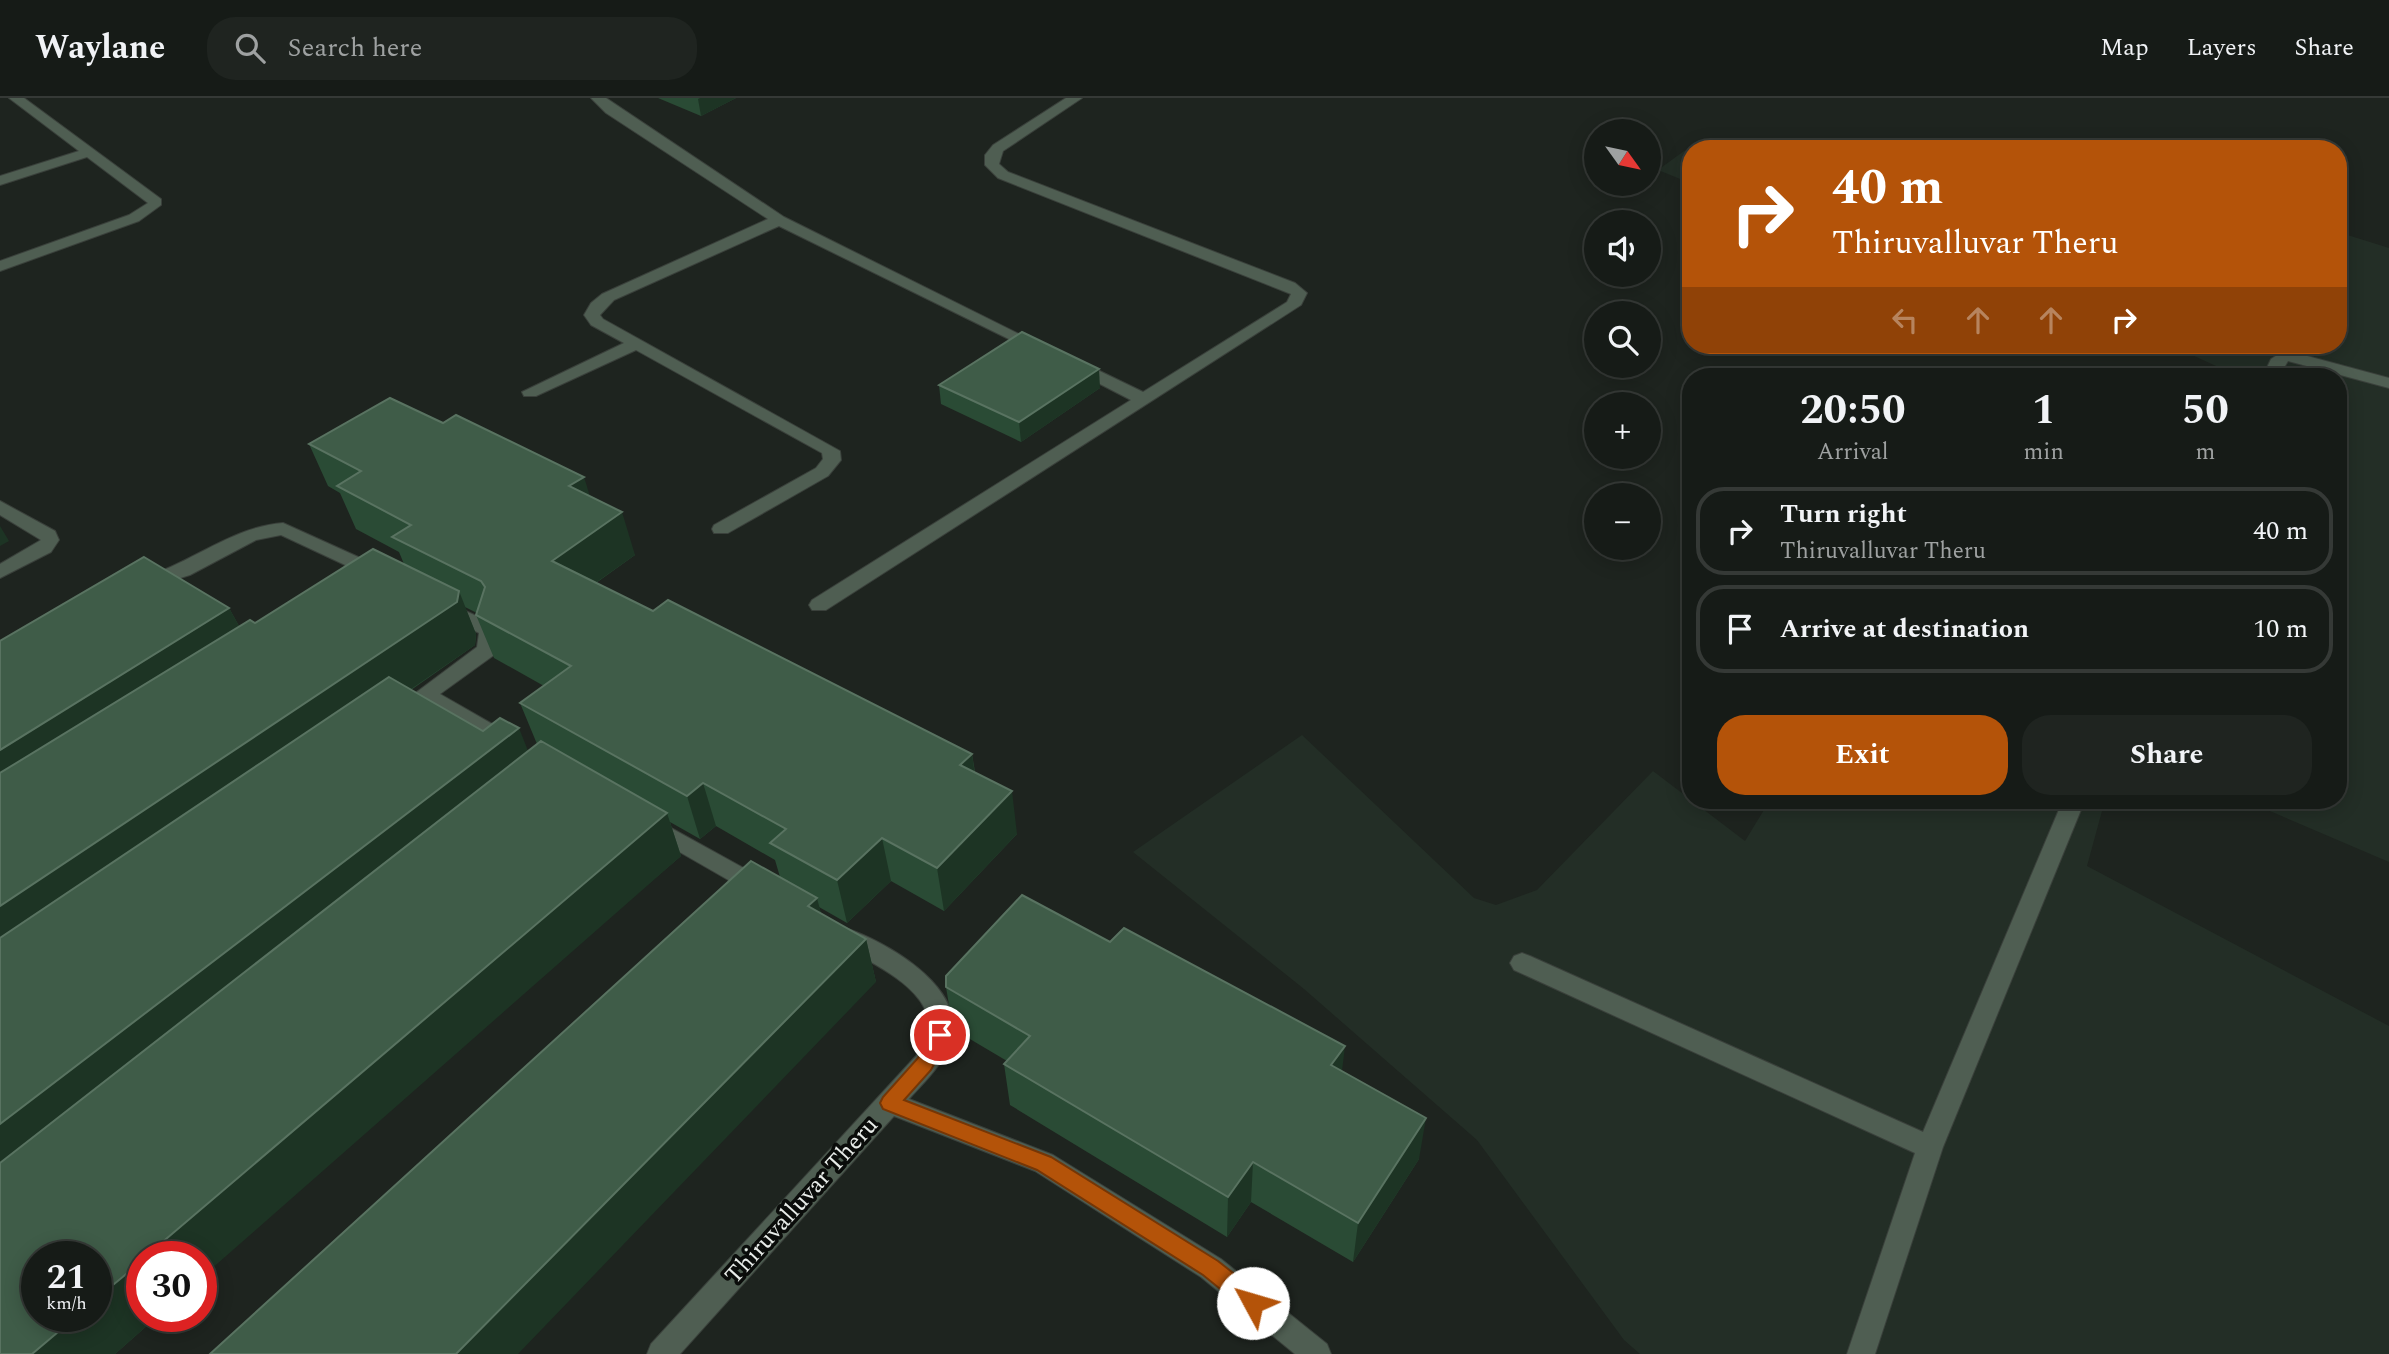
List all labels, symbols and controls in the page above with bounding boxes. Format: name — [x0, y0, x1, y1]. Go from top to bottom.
search box — [207, 17, 697, 80]
text: Waylane — [35, 23, 165, 73]
text: Search here — [287, 28, 422, 68]
icon: search — [231, 29, 269, 67]
text: Map — [2100, 30, 2149, 66]
text: Layers — [2187, 30, 2257, 66]
text: Share — [2295, 30, 2354, 66]
north arrow — [1584, 119, 1661, 196]
map controls — [1584, 119, 1661, 560]
text: 40 m — [1832, 151, 1943, 226]
icon: right — [1717, 168, 1808, 259]
button: sound — [1584, 210, 1661, 287]
text: Thiruvalluvar Theru — [1832, 219, 2118, 268]
button: search — [1584, 301, 1661, 378]
icon: left — [1886, 301, 1924, 339]
icon: ahead — [1959, 301, 1997, 339]
icon: ahead — [2032, 301, 2070, 339]
icon: right — [2105, 301, 2143, 339]
text: 20:50 — [1800, 379, 1906, 442]
text: 1 — [2032, 379, 2055, 442]
text: 50 — [2182, 379, 2229, 442]
button: + — [1584, 392, 1661, 469]
text: Arrival — [1817, 435, 1889, 470]
text: min — [2024, 435, 2064, 470]
text: m — [2195, 435, 2215, 470]
button: − — [1584, 483, 1661, 560]
text: Turn right — [1780, 494, 1907, 534]
text: 40 m — [2253, 511, 2308, 551]
icon: right — [1721, 512, 1759, 550]
text: Thiruvalluvar Theru — [1780, 534, 1986, 569]
text: Arrive at destination — [1780, 609, 2029, 649]
text: 10 m — [2253, 609, 2308, 649]
icon: arrive — [1721, 610, 1759, 648]
button: Exit — [1717, 715, 2008, 795]
button: Share — [2022, 715, 2312, 795]
pin — [910, 1005, 970, 1065]
icon: arrive — [921, 1016, 959, 1054]
street label: Thiruvalluvar Theru — [717, 1109, 887, 1293]
speed limit sign: 30 — [126, 1241, 217, 1332]
text: 21 — [47, 1251, 86, 1304]
position arrow — [1216, 1266, 1290, 1340]
text: km/h — [46, 1290, 87, 1317]

